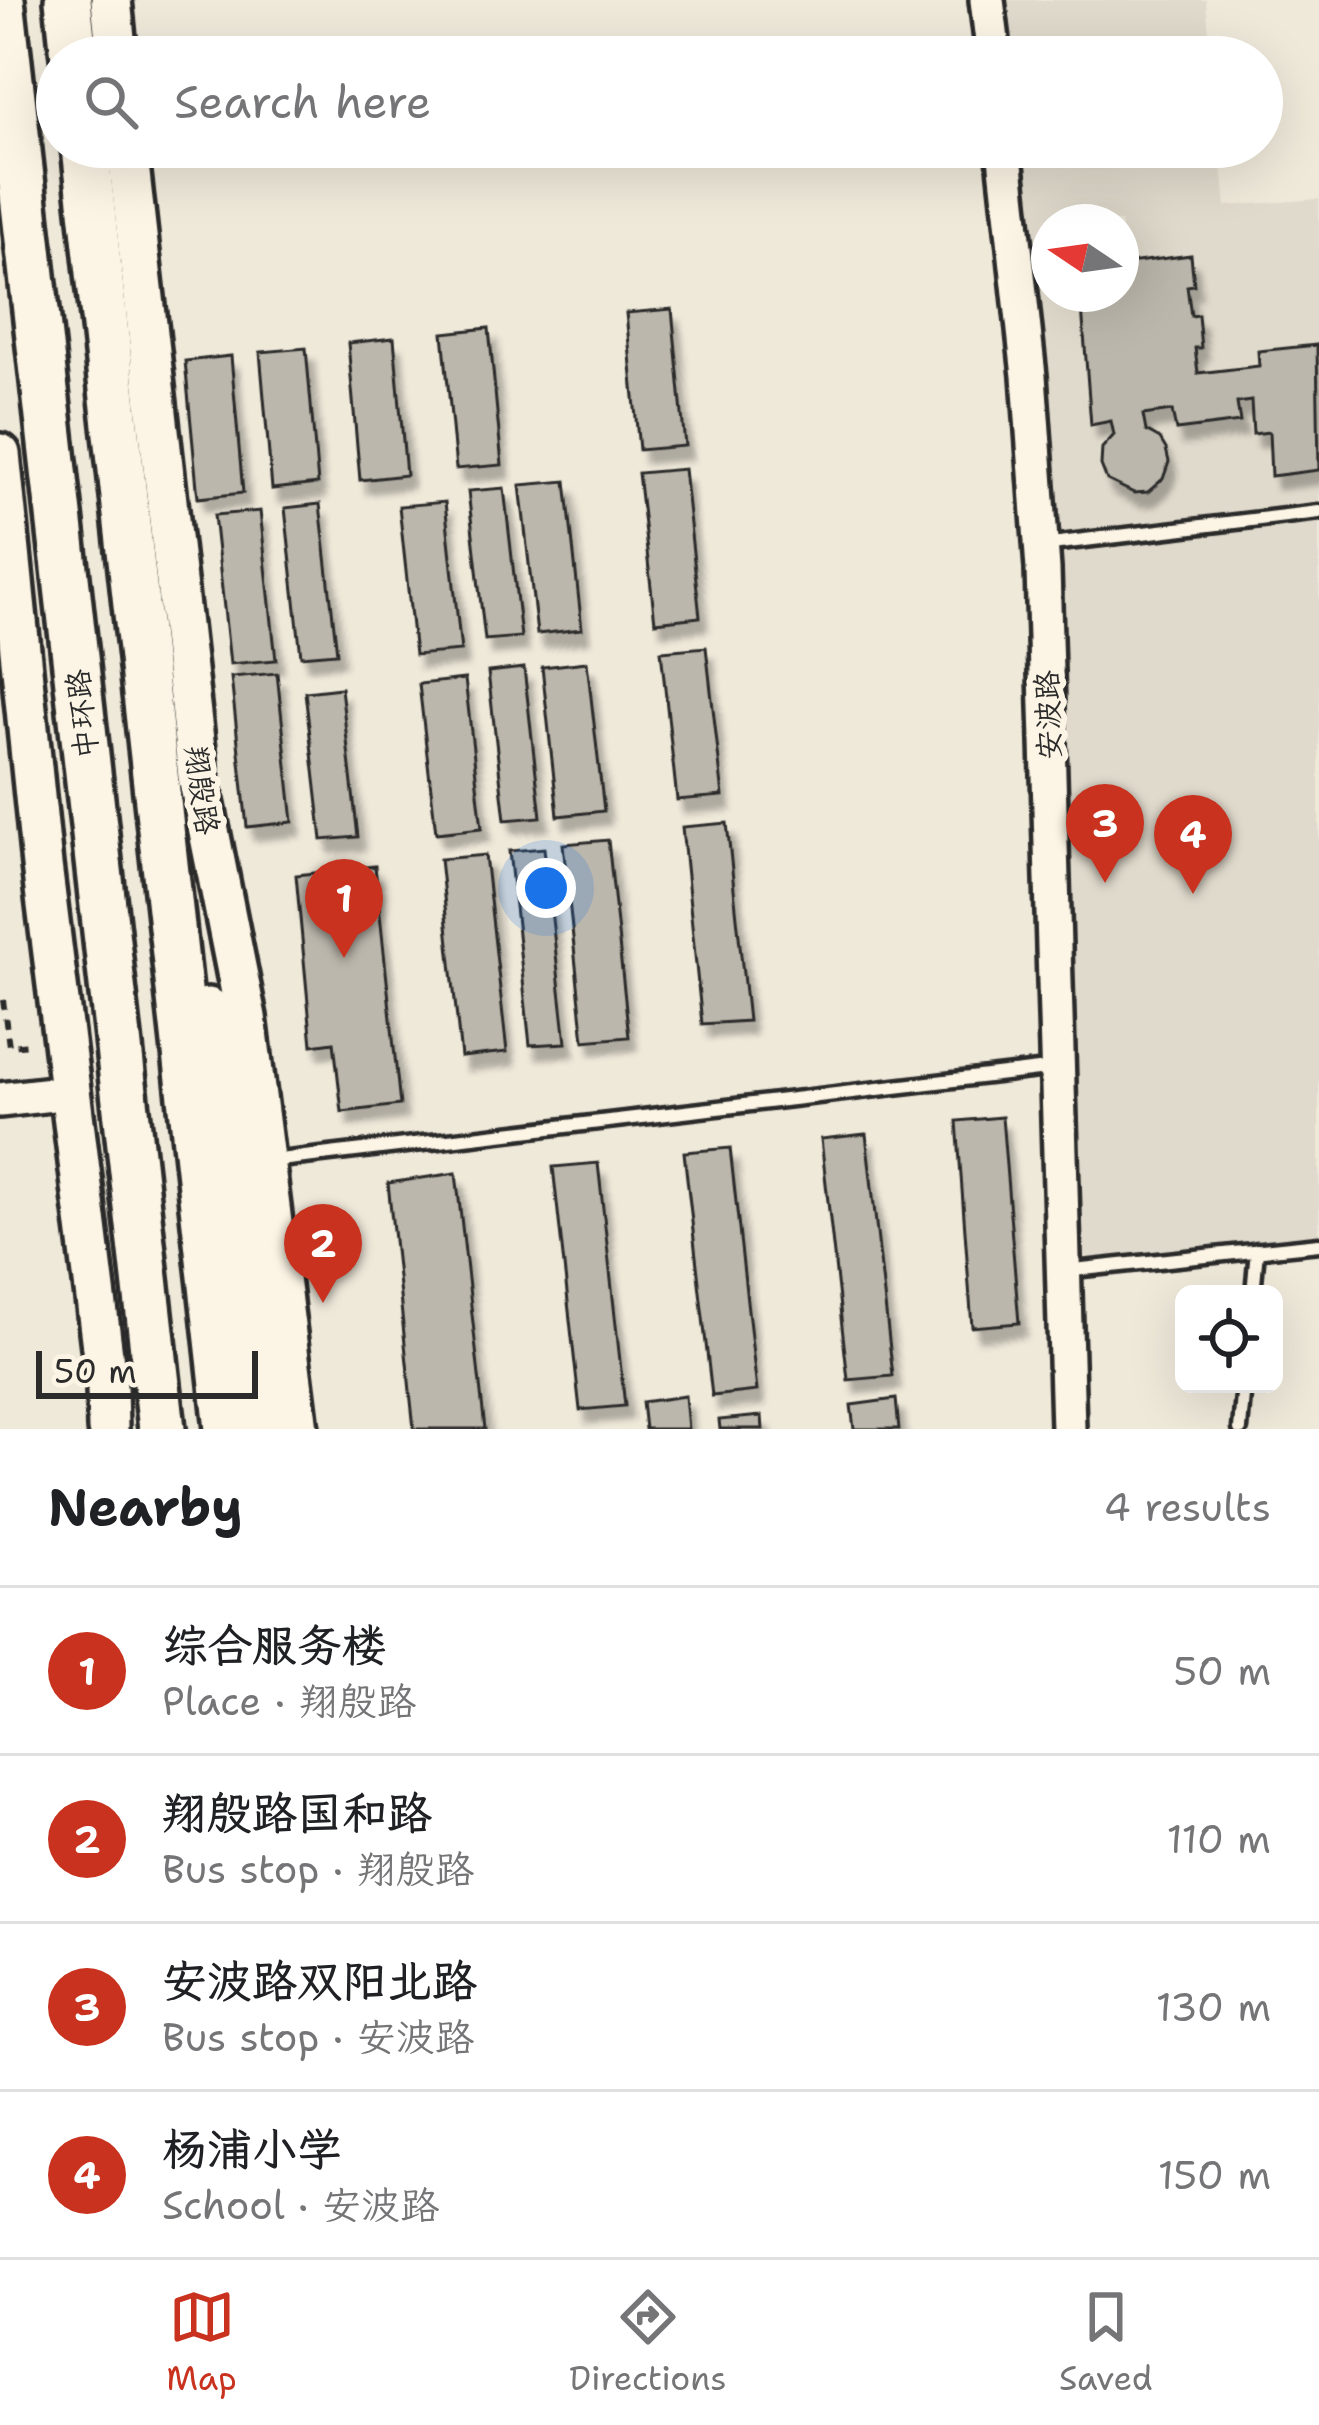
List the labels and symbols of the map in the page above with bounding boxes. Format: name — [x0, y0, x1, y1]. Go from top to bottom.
north arrow — [1031, 204, 1139, 312]
street label: 中环路 — [57, 667, 107, 761]
street label: 安波路 — [1026, 669, 1070, 761]
street label: 翔殷路 — [175, 743, 229, 837]
pin: 3 — [1066, 784, 1144, 883]
pin: 4 — [1154, 795, 1232, 894]
your location — [516, 858, 576, 918]
pin: 1 — [305, 859, 383, 958]
pin: 2 — [284, 1204, 362, 1303]
scale bar — [36, 1345, 258, 1398]

